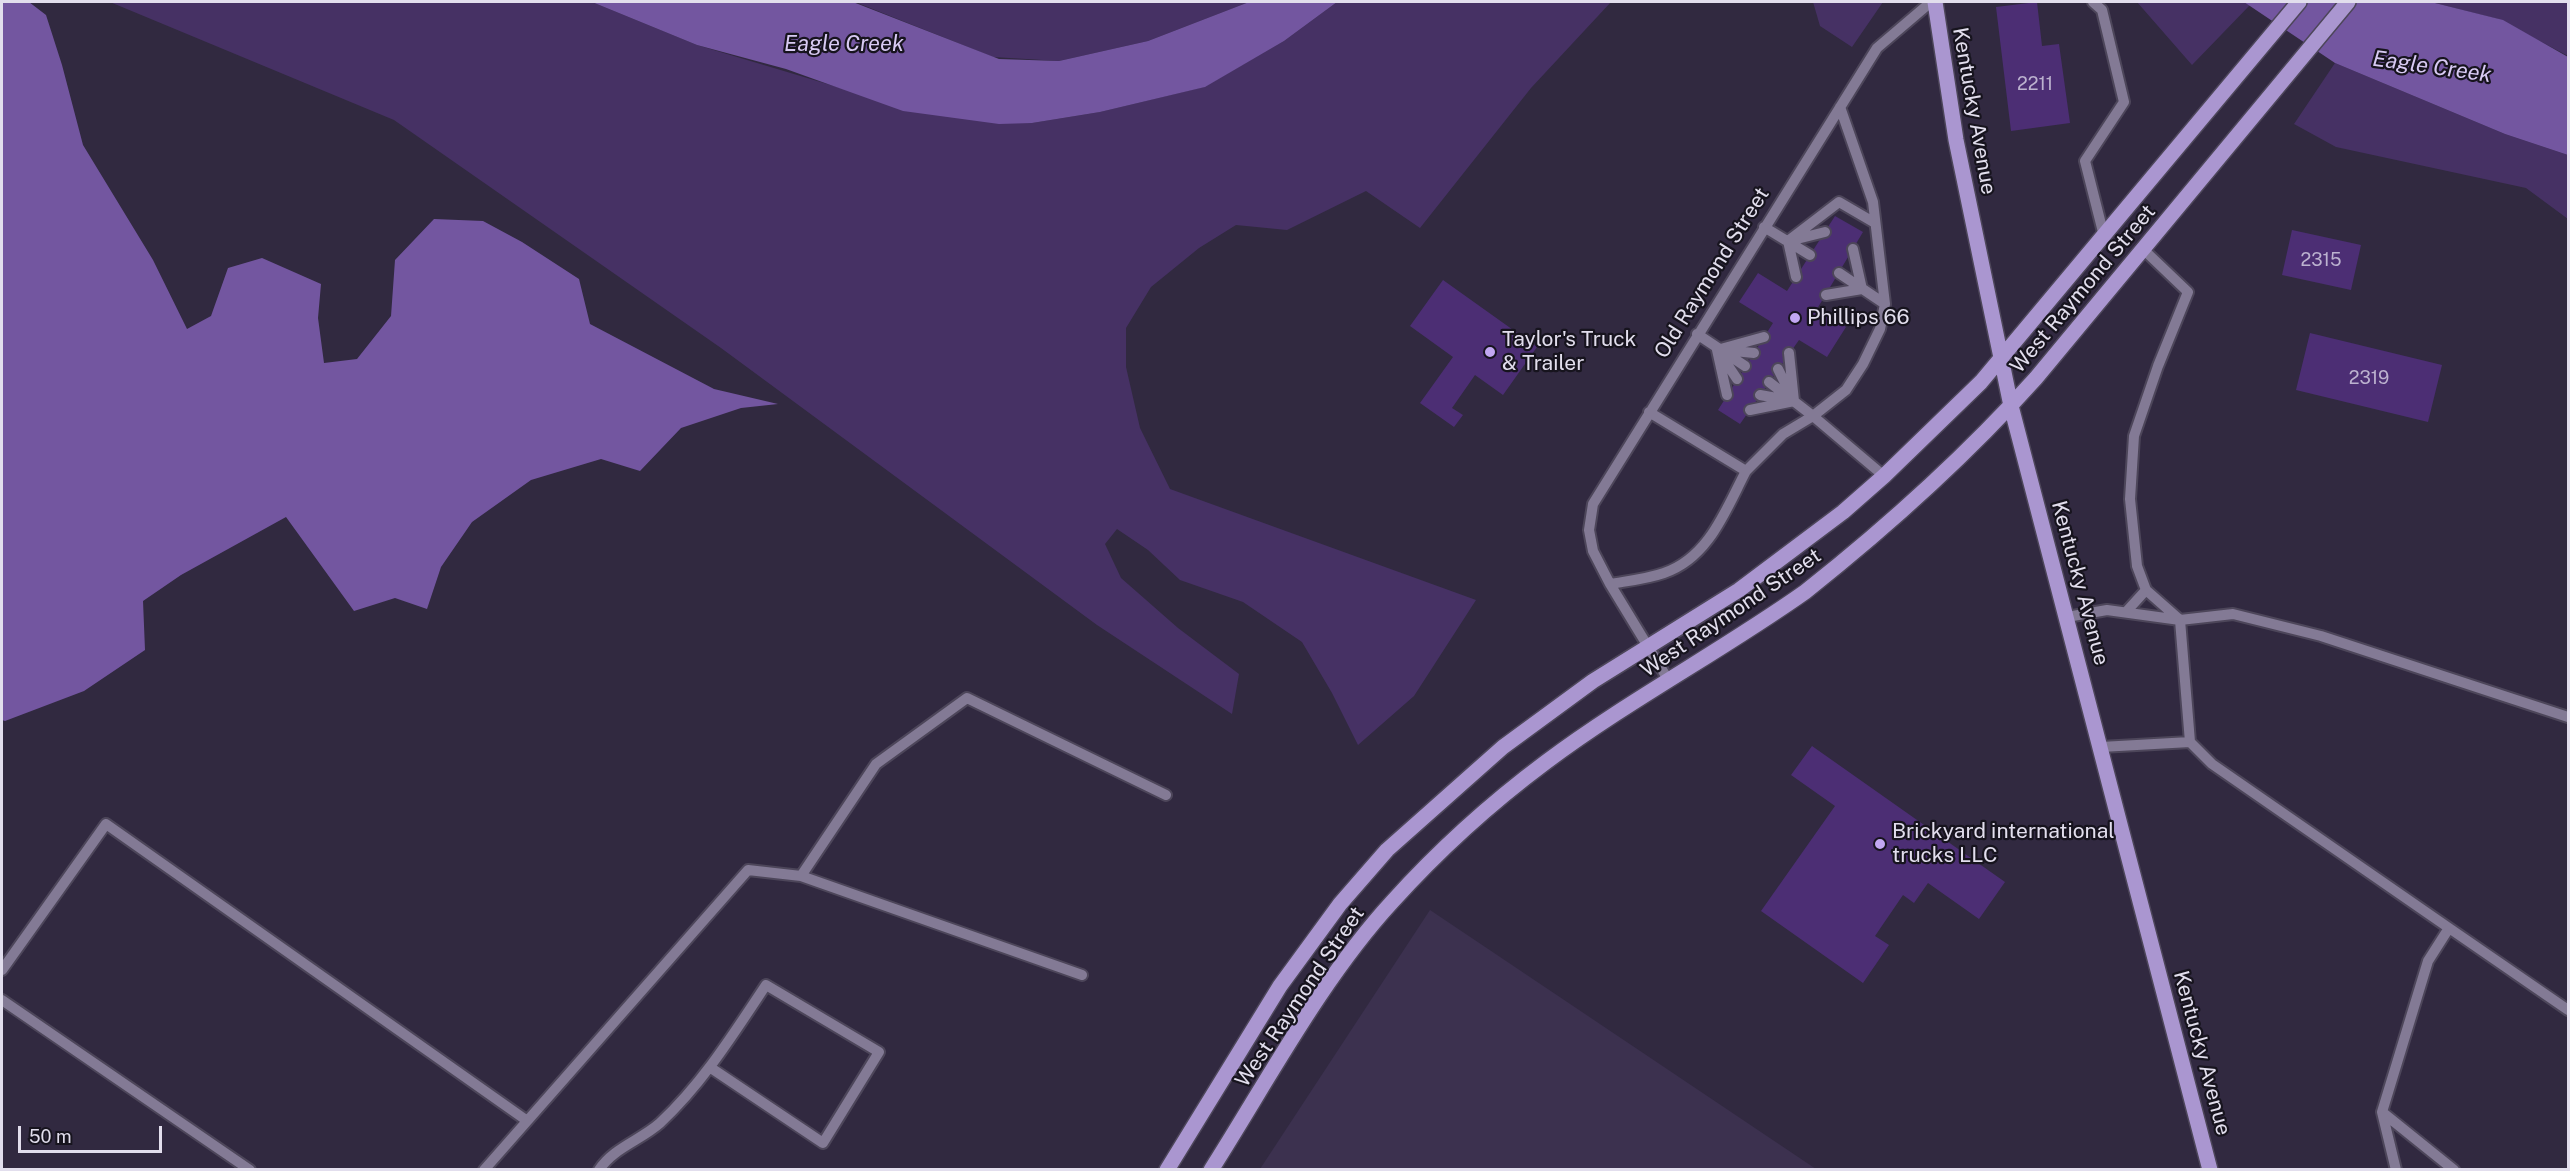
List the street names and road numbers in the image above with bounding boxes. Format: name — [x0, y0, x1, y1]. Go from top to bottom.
street label: Kentucky Avenue — [1947, 25, 2001, 197]
street label: Old Raymond Street — [1649, 183, 1775, 363]
street label: West Raymond Street — [2005, 200, 2161, 378]
street label: Kentucky Avenue — [2046, 498, 2114, 668]
street label: West Raymond Street — [1636, 543, 1826, 683]
street label: West Raymond Street — [1230, 902, 1370, 1092]
street label: Kentucky Avenue — [2168, 968, 2236, 1138]

